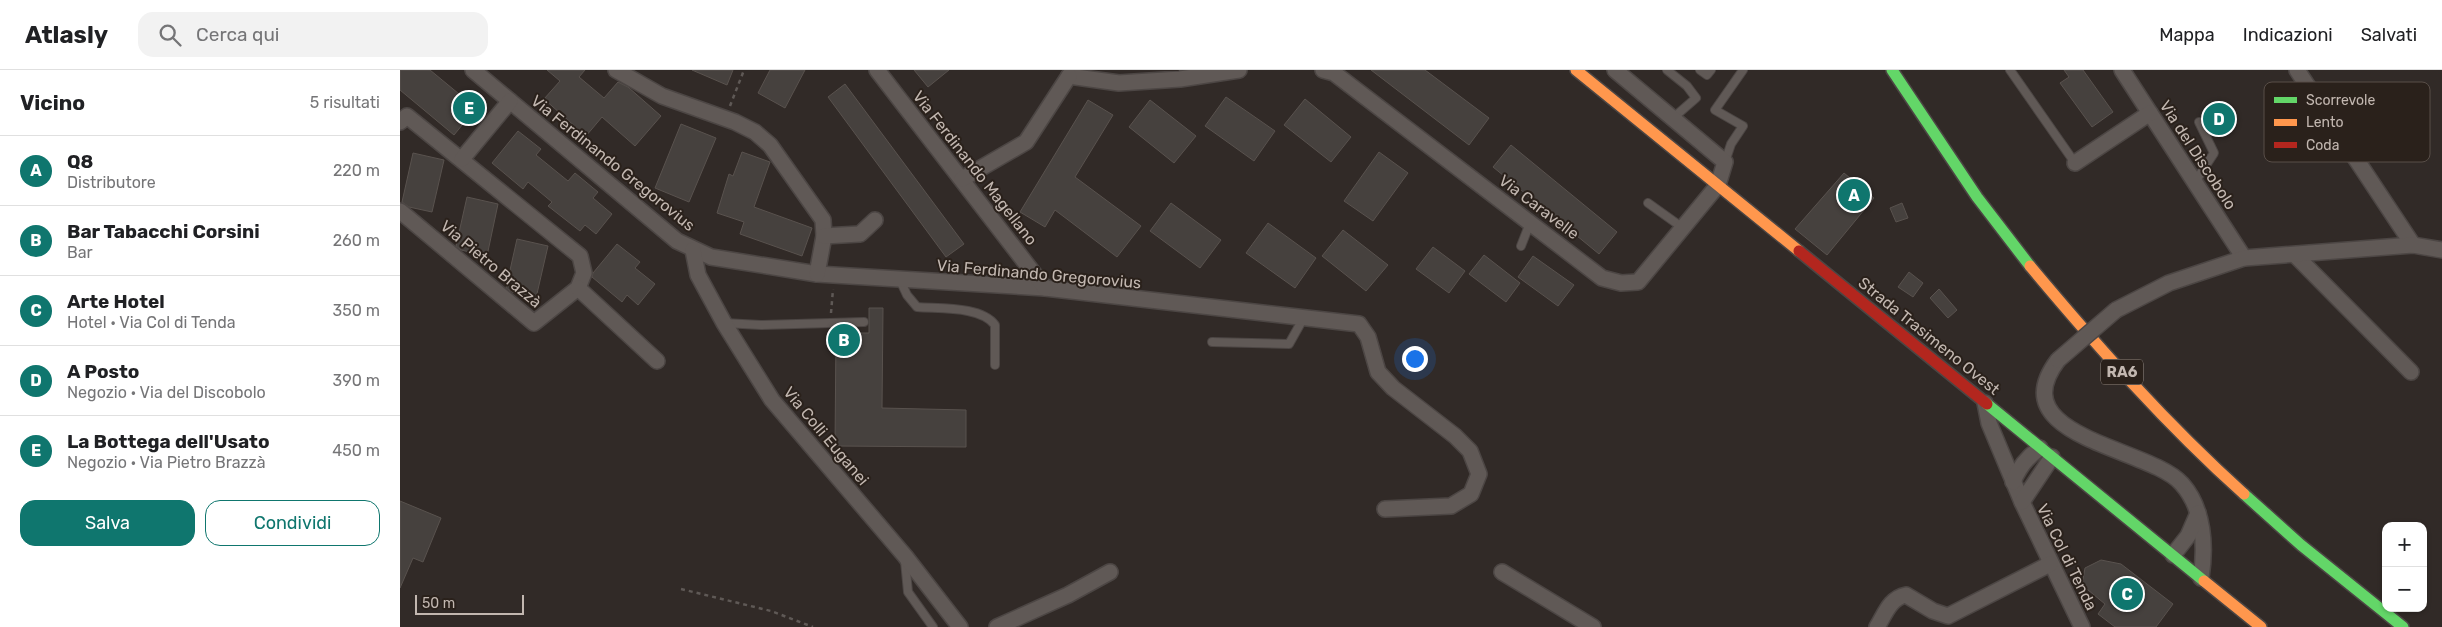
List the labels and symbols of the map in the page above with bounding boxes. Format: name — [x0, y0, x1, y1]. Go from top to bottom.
legend — [2264, 82, 2430, 162]
street label: Via Ferdinando Magellano — [909, 87, 1041, 249]
pin: E — [453, 89, 485, 127]
street label: Via Ferdinando Gregorovius — [527, 91, 699, 235]
text: Scorrevole — [2306, 92, 2375, 109]
street label: Via del Discobolo — [2156, 97, 2240, 213]
pin: D — [2203, 100, 2235, 138]
text: Lento — [2306, 114, 2343, 131]
text: Coda — [2306, 137, 2339, 154]
street label: Via Caravelle — [1495, 171, 1583, 243]
pin: A — [1838, 176, 1870, 214]
street label: Via Pietro Brazzà — [437, 216, 545, 312]
street label: Via Ferdinando Gregorovius — [936, 256, 1142, 292]
street label: Strada Trasimeno Ovest — [1854, 273, 2004, 399]
pin: B — [828, 321, 860, 359]
your location — [1402, 346, 1428, 372]
road number: RA6 — [2101, 360, 2143, 384]
street label: Via Colli Euganei — [779, 383, 873, 489]
street label: Via Col di Tenda — [2033, 501, 2101, 613]
pin: C — [2111, 575, 2143, 613]
scale bar — [415, 592, 524, 615]

